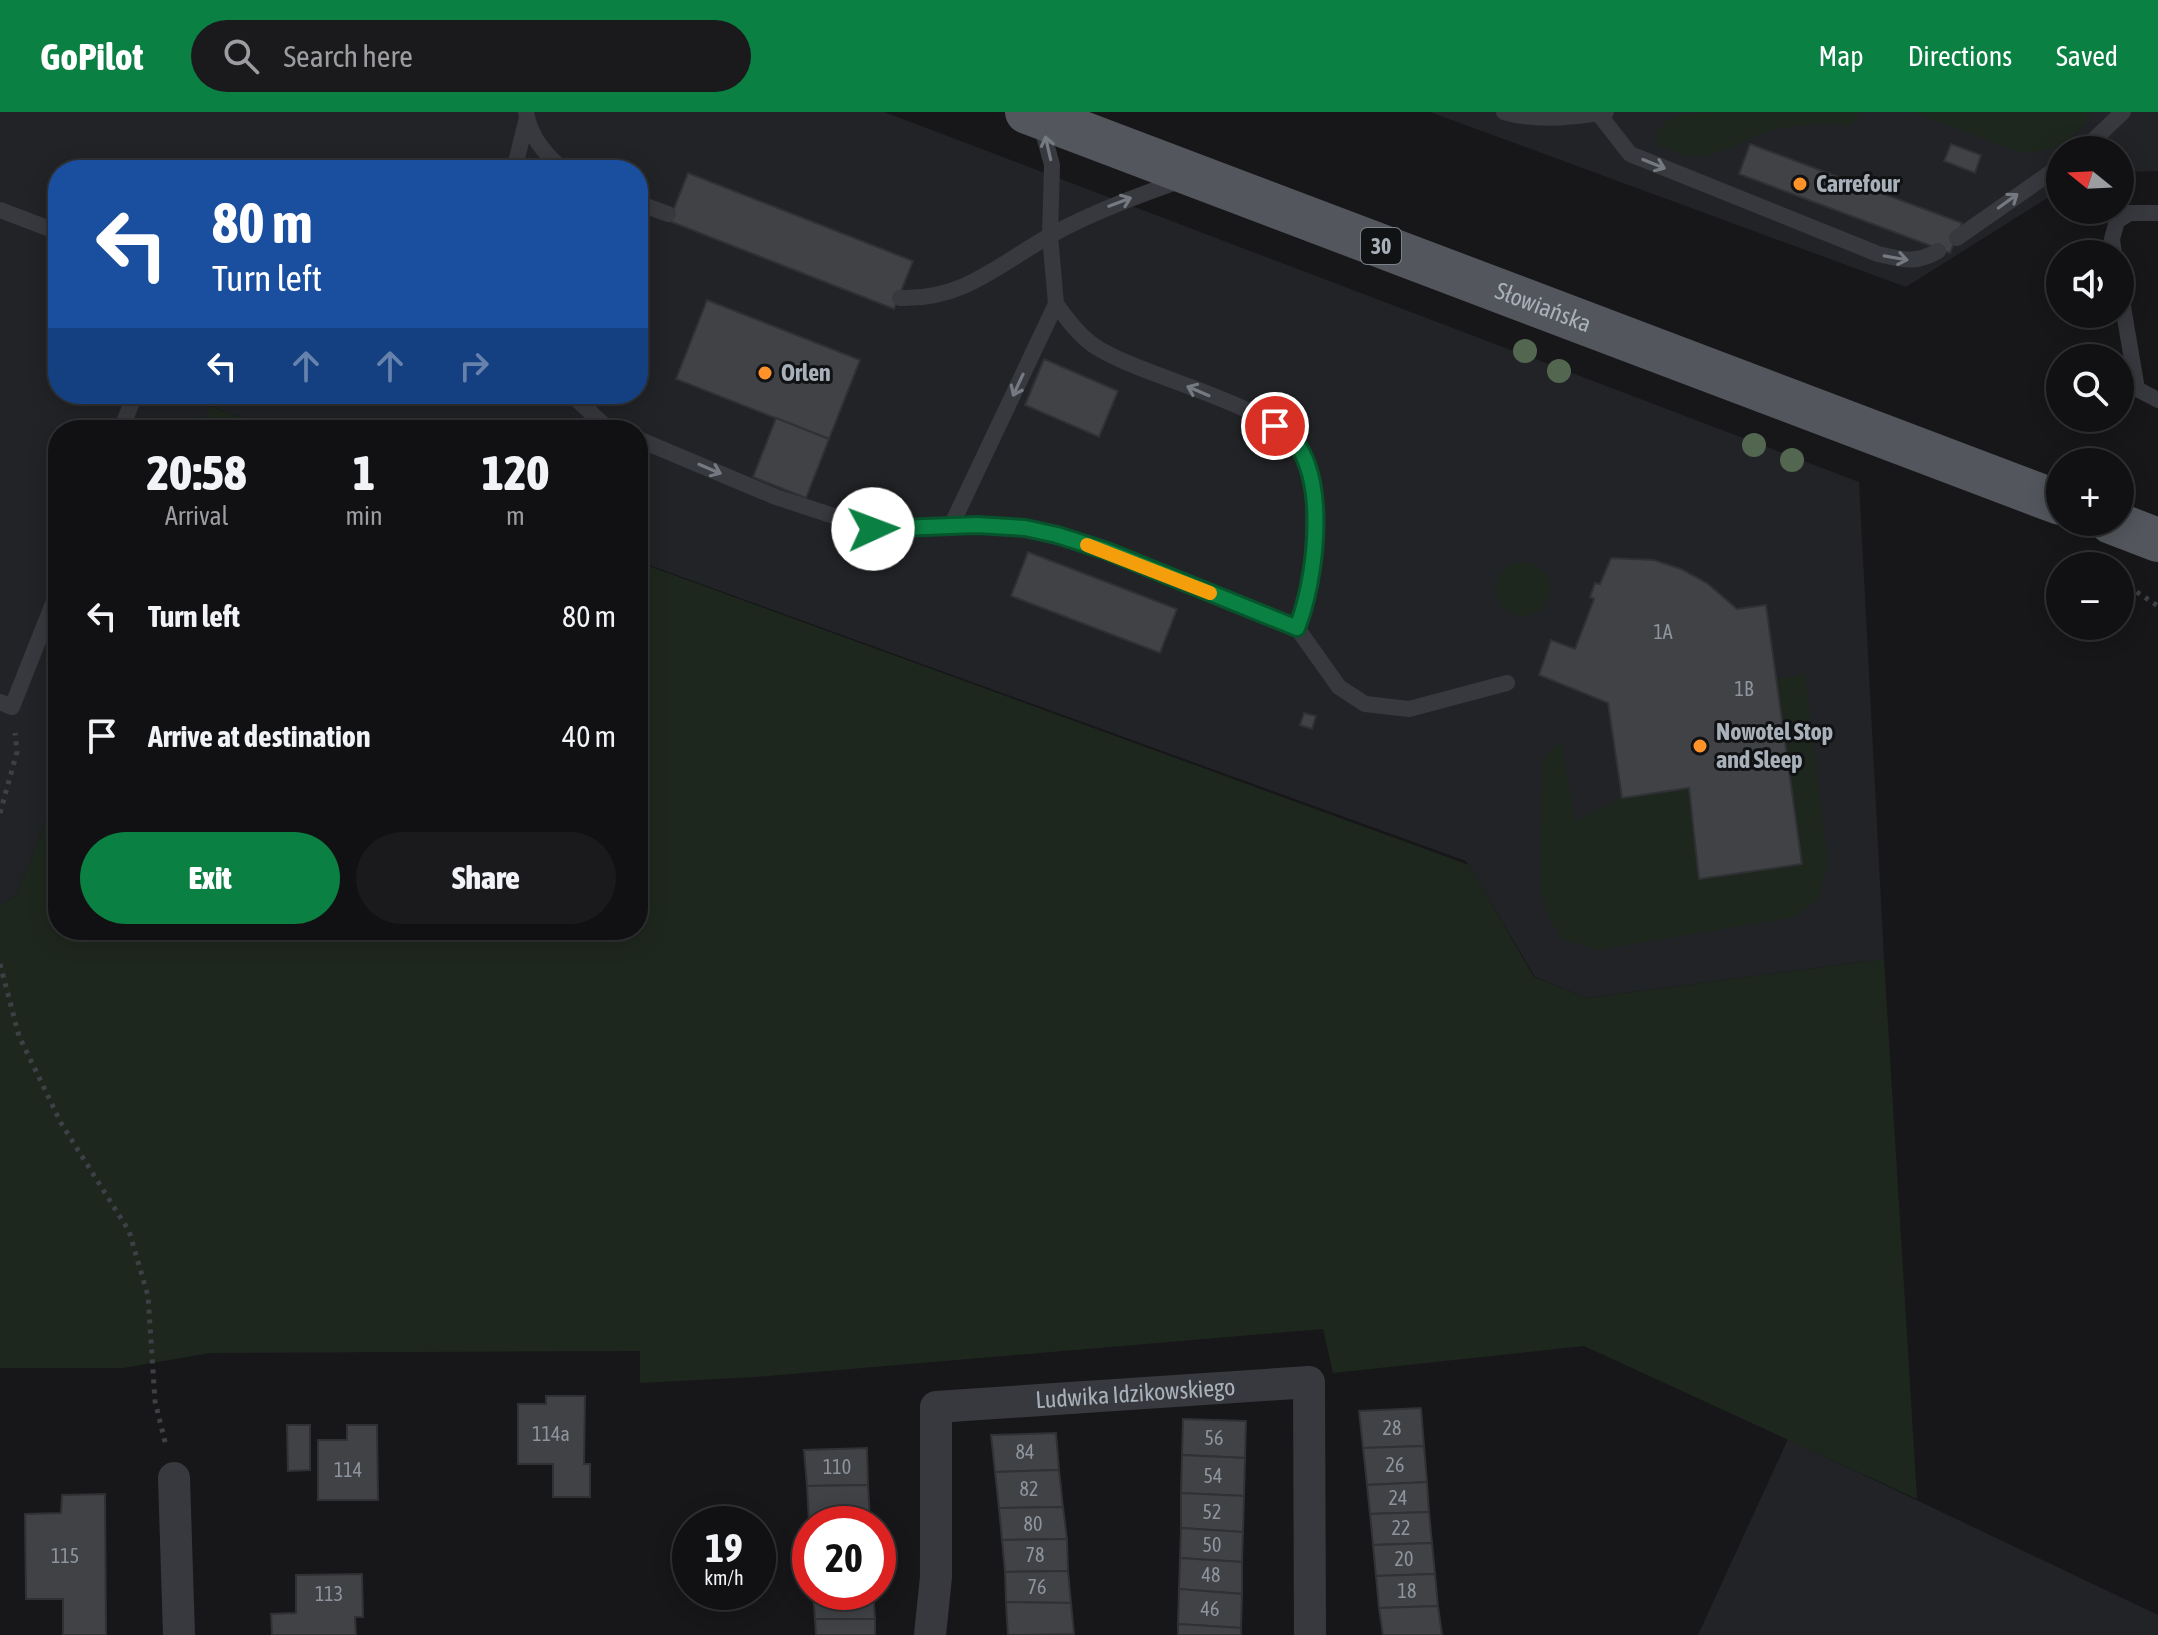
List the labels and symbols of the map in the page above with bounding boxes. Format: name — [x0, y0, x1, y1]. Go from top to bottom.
one-way arrow — [1039, 135, 1054, 161]
north arrow — [2046, 136, 2134, 224]
one-way arrow — [1641, 158, 1666, 172]
place label: Carrefour — [1816, 170, 1901, 197]
marker: Carrefour — [1791, 175, 1809, 193]
one-way arrow — [1997, 193, 2018, 210]
one-way arrow — [1107, 194, 1132, 208]
road number: 30 — [1361, 228, 1401, 264]
one-way arrow — [1883, 251, 1908, 266]
street label: Słowiańska — [1492, 277, 1595, 337]
place label: Orlen — [781, 359, 831, 386]
marker: Orlen — [756, 364, 774, 382]
one-way arrow — [1010, 373, 1025, 397]
one-way arrow — [1186, 383, 1211, 397]
pin — [1241, 392, 1309, 460]
one-way arrow — [697, 463, 722, 477]
position arrow — [831, 487, 915, 571]
house number: 1A — [1653, 620, 1673, 643]
house number: 1B — [1735, 677, 1754, 700]
place label: Nowotel Stop and Sleep — [1716, 718, 1833, 773]
marker: Nowotel Stop and Sleep — [1691, 737, 1709, 755]
street label: Ludwika Idzikowskiego — [1034, 1373, 1236, 1413]
house number: 28 — [1383, 1416, 1401, 1439]
house number: 114a — [532, 1422, 570, 1445]
house number: 56 — [1205, 1426, 1223, 1449]
house number: 84 — [1016, 1440, 1034, 1463]
house number: 26 — [1386, 1453, 1404, 1476]
house number: 110 — [823, 1455, 851, 1478]
house number: 114 — [334, 1458, 362, 1481]
house number: 54 — [1204, 1464, 1222, 1487]
house number: 82 — [1020, 1477, 1038, 1500]
house number: 24 — [1389, 1486, 1407, 1509]
house number: 52 — [1203, 1500, 1221, 1523]
speed limit sign: 20 — [792, 1506, 896, 1610]
house number: 80 — [1024, 1512, 1042, 1535]
house number: 22 — [1392, 1516, 1410, 1539]
house number: 50 — [1203, 1533, 1221, 1556]
house number: 78 — [1026, 1543, 1044, 1566]
house number: 115 — [51, 1544, 79, 1567]
house number: 20 — [1395, 1547, 1413, 1570]
house number: 48 — [1202, 1563, 1220, 1586]
house number: 76 — [1028, 1575, 1046, 1598]
house number: 18 — [1398, 1579, 1416, 1602]
house number: 113 — [315, 1582, 343, 1605]
house number: 46 — [1201, 1597, 1219, 1620]

